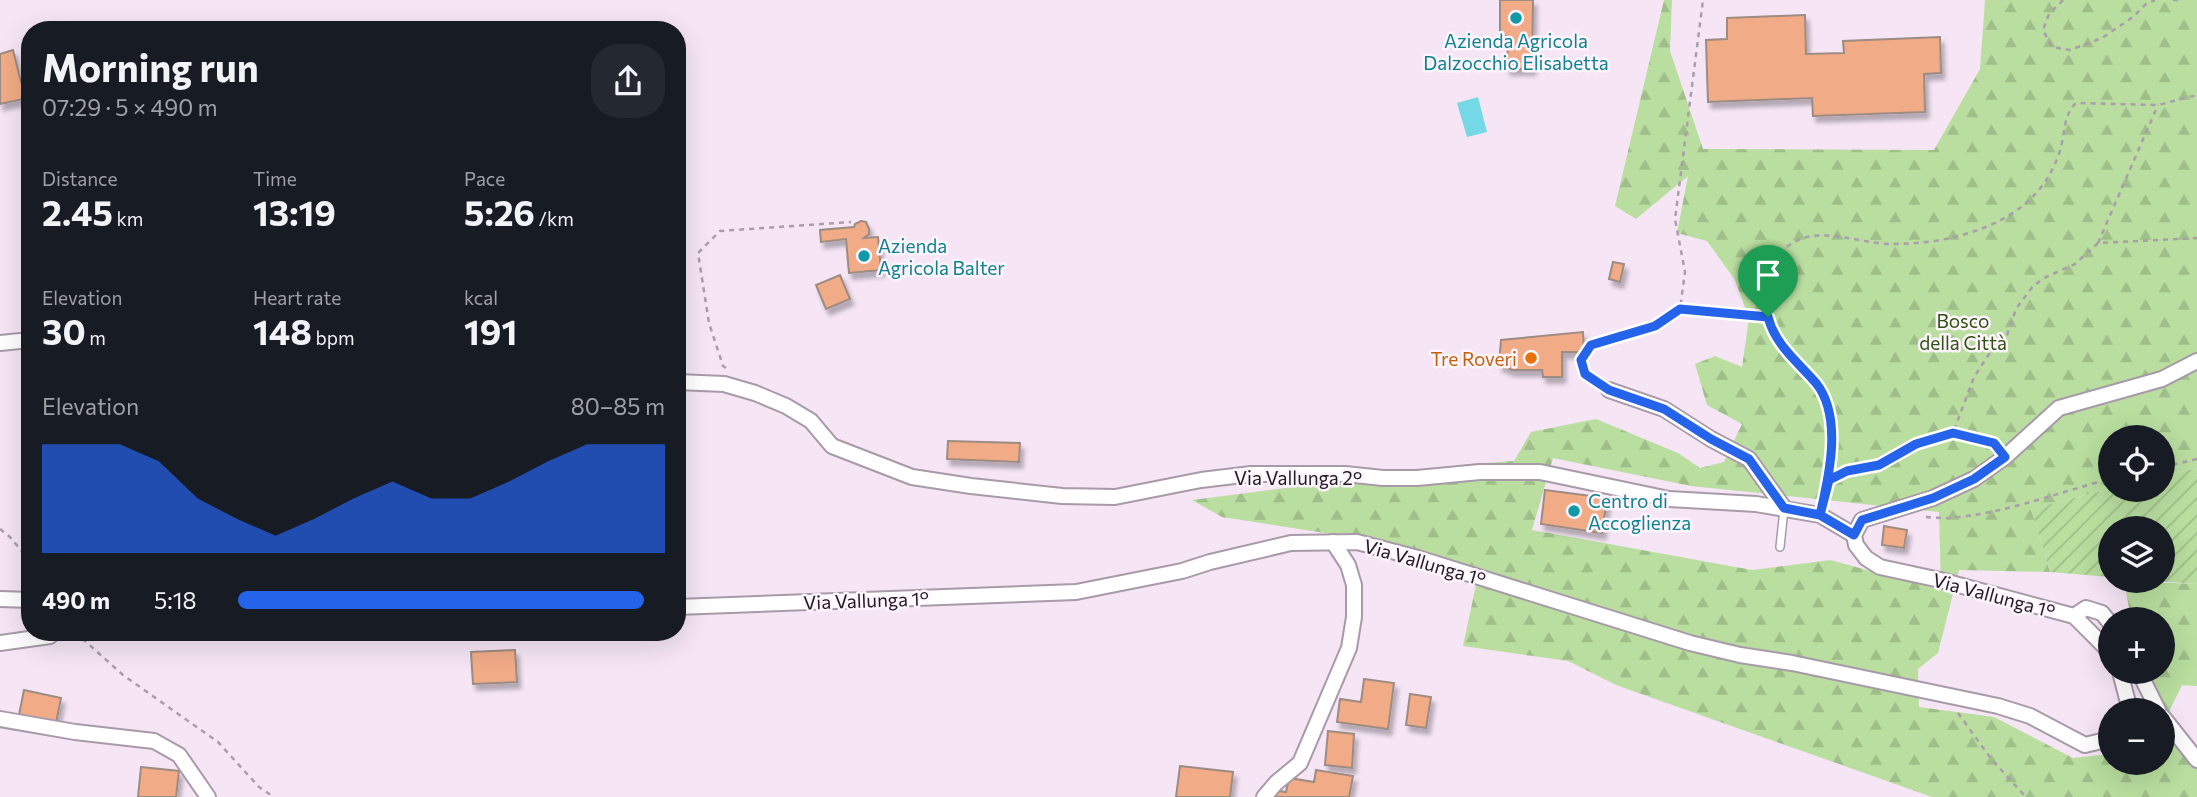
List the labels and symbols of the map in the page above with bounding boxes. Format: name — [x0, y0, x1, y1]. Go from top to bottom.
marker: Azienda Agricola Dalzocchio Elisabetta — [1508, 10, 1524, 26]
place label: Azienda Agricola Dalzocchio Elisabetta — [1423, 29, 1609, 74]
place label: Azienda Agricola Balter — [878, 234, 1005, 279]
pin — [1738, 245, 1798, 317]
marker: Azienda Agricola Balter — [856, 248, 872, 264]
park label: Bosco della Città — [1919, 309, 2007, 354]
place label: Tre Roveri — [1430, 347, 1517, 370]
marker: Tre Roveri — [1523, 350, 1539, 366]
street label: Via Vallunga 2° — [1234, 466, 1362, 489]
place label: Centro di Accoglienza — [1588, 489, 1691, 534]
marker: Centro di Accoglienza — [1566, 503, 1582, 519]
street label: Via Vallunga 1° — [1361, 534, 1489, 590]
street label: Via Vallunga 1° — [1930, 568, 2058, 622]
street label: Via Vallunga 1° — [803, 586, 929, 614]

